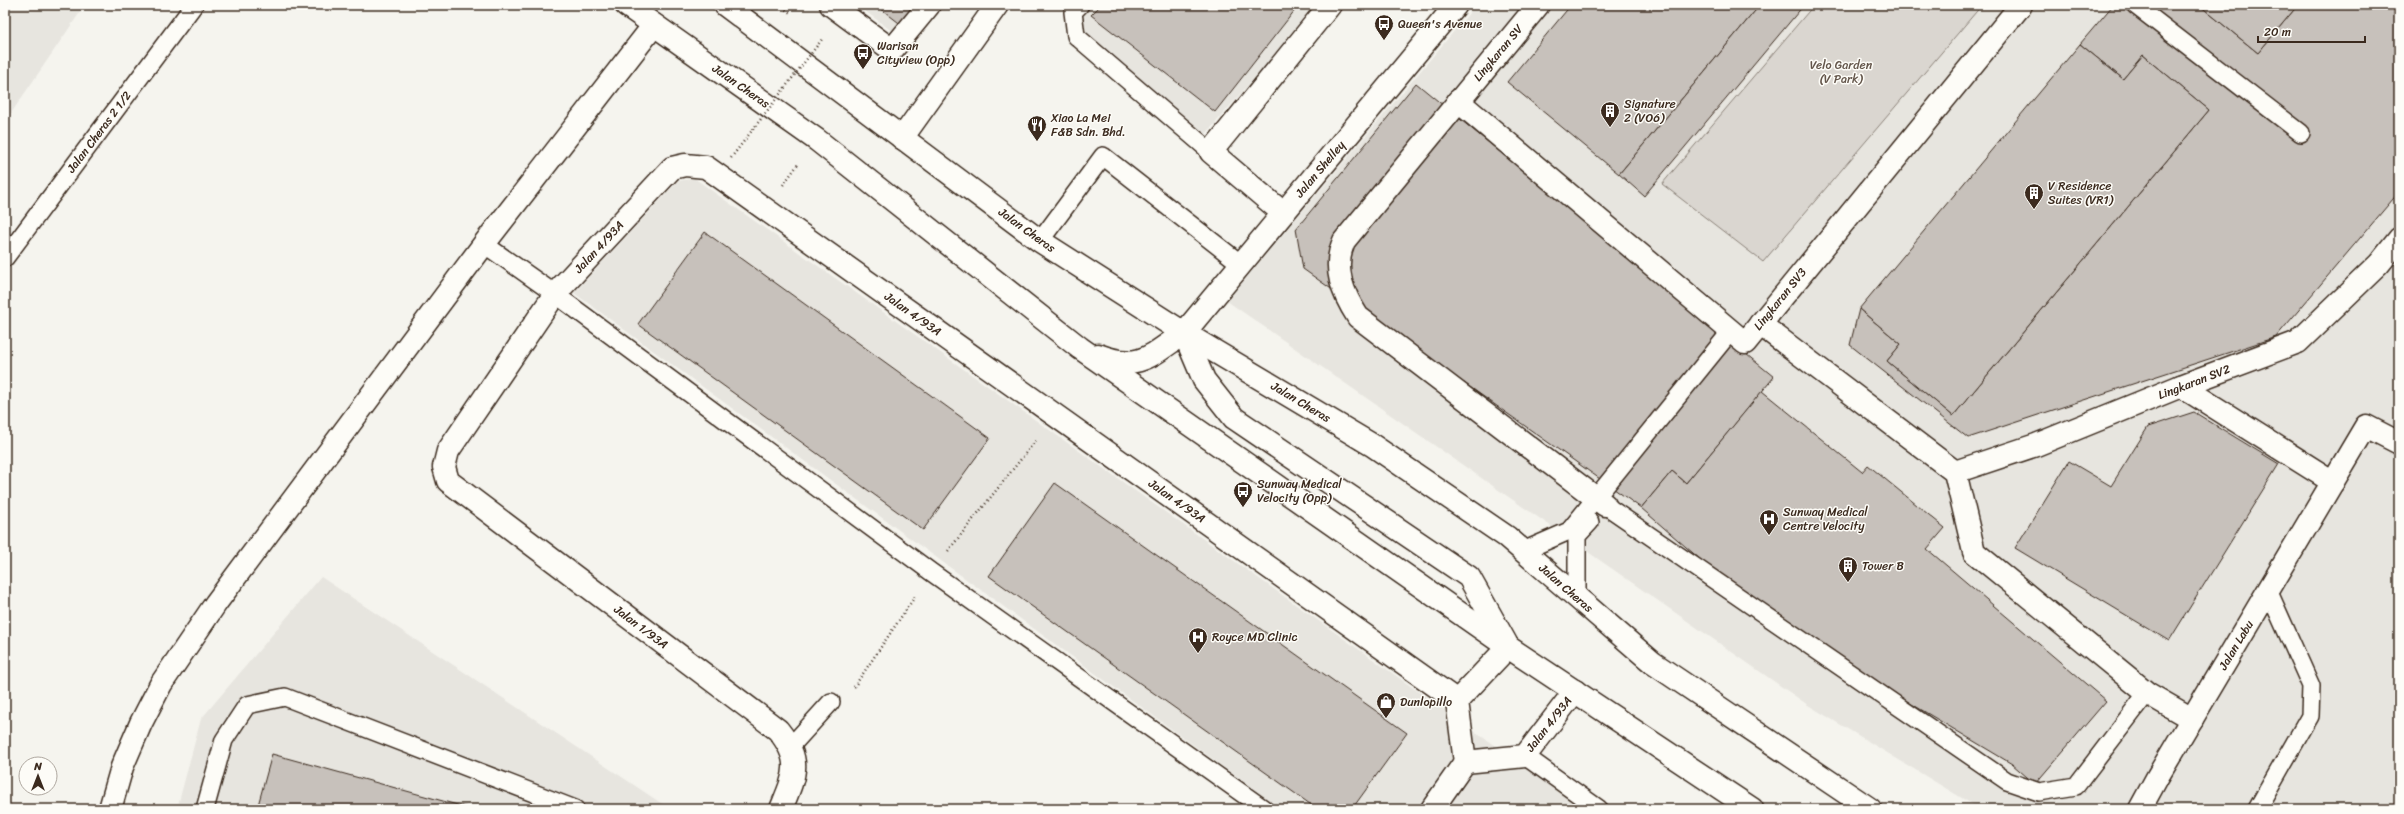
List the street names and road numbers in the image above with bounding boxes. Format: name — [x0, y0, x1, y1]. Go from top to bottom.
street label: Lingkaran SV — [1467, 19, 1529, 86]
street label: Jalan Cheras — [707, 57, 775, 114]
street label: Jalan Cheras 2 1/2 — [60, 86, 137, 179]
street label: Jalan Shelley — [1289, 135, 1351, 203]
street label: Jalan Cheras — [993, 201, 1061, 259]
street label: Jalan 4/93A — [568, 215, 630, 279]
street label: Lingkaran SV3 — [1748, 262, 1813, 335]
street label: Jalan 4/93A — [879, 285, 946, 342]
street label: Lingkaran SV2 — [2155, 358, 2233, 406]
street label: Jalan Cheras — [1266, 375, 1336, 429]
street label: Jalan 4/93A — [1143, 472, 1210, 529]
street label: Jalan Cheras — [1533, 557, 1599, 618]
street label: Jalan 1/93A — [608, 598, 673, 655]
street label: Jalan Labu — [2212, 615, 2260, 675]
street label: Jalan 4/93A — [1519, 691, 1578, 758]

